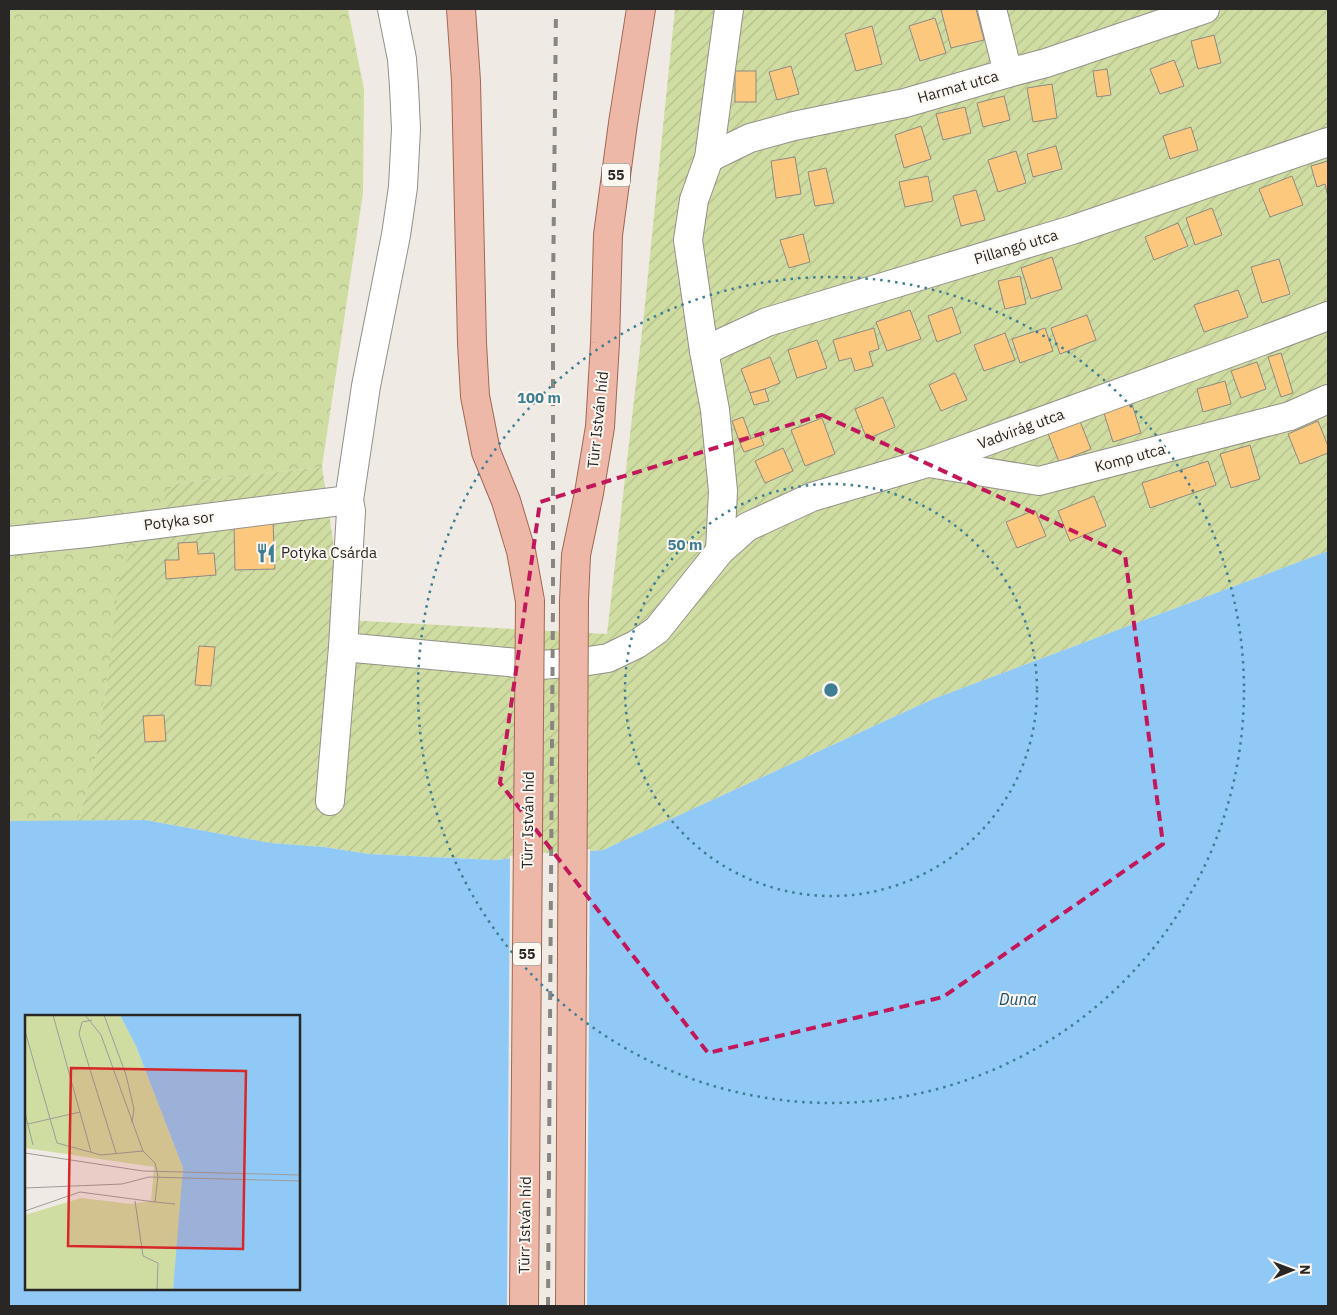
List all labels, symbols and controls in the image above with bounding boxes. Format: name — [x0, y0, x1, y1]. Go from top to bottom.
street label: Harmat utca — [915, 66, 1001, 107]
road number: 55 — [602, 164, 630, 186]
street label: Pillangó utca — [972, 225, 1060, 268]
street label: Türr István híd — [583, 370, 612, 470]
text: 100 m — [517, 388, 561, 407]
street label: Vadvirág utca — [975, 404, 1067, 453]
street label: Komp utca — [1093, 439, 1167, 476]
street label: Potyka sor — [143, 507, 216, 534]
text: 50 m — [668, 535, 702, 554]
restaurant icon: Potyka Csárda — [255, 542, 277, 564]
place label: Potyka Csárda — [281, 543, 377, 562]
centre of rings — [822, 681, 840, 699]
street label: Türr István híd — [517, 771, 538, 869]
road number: 55 — [513, 942, 541, 966]
water label: Duna — [999, 989, 1037, 1009]
inset map — [25, 1015, 300, 1290]
street label: Türr István híd — [514, 1176, 535, 1274]
north arrow — [1267, 1245, 1317, 1295]
text: N — [1296, 1265, 1314, 1275]

